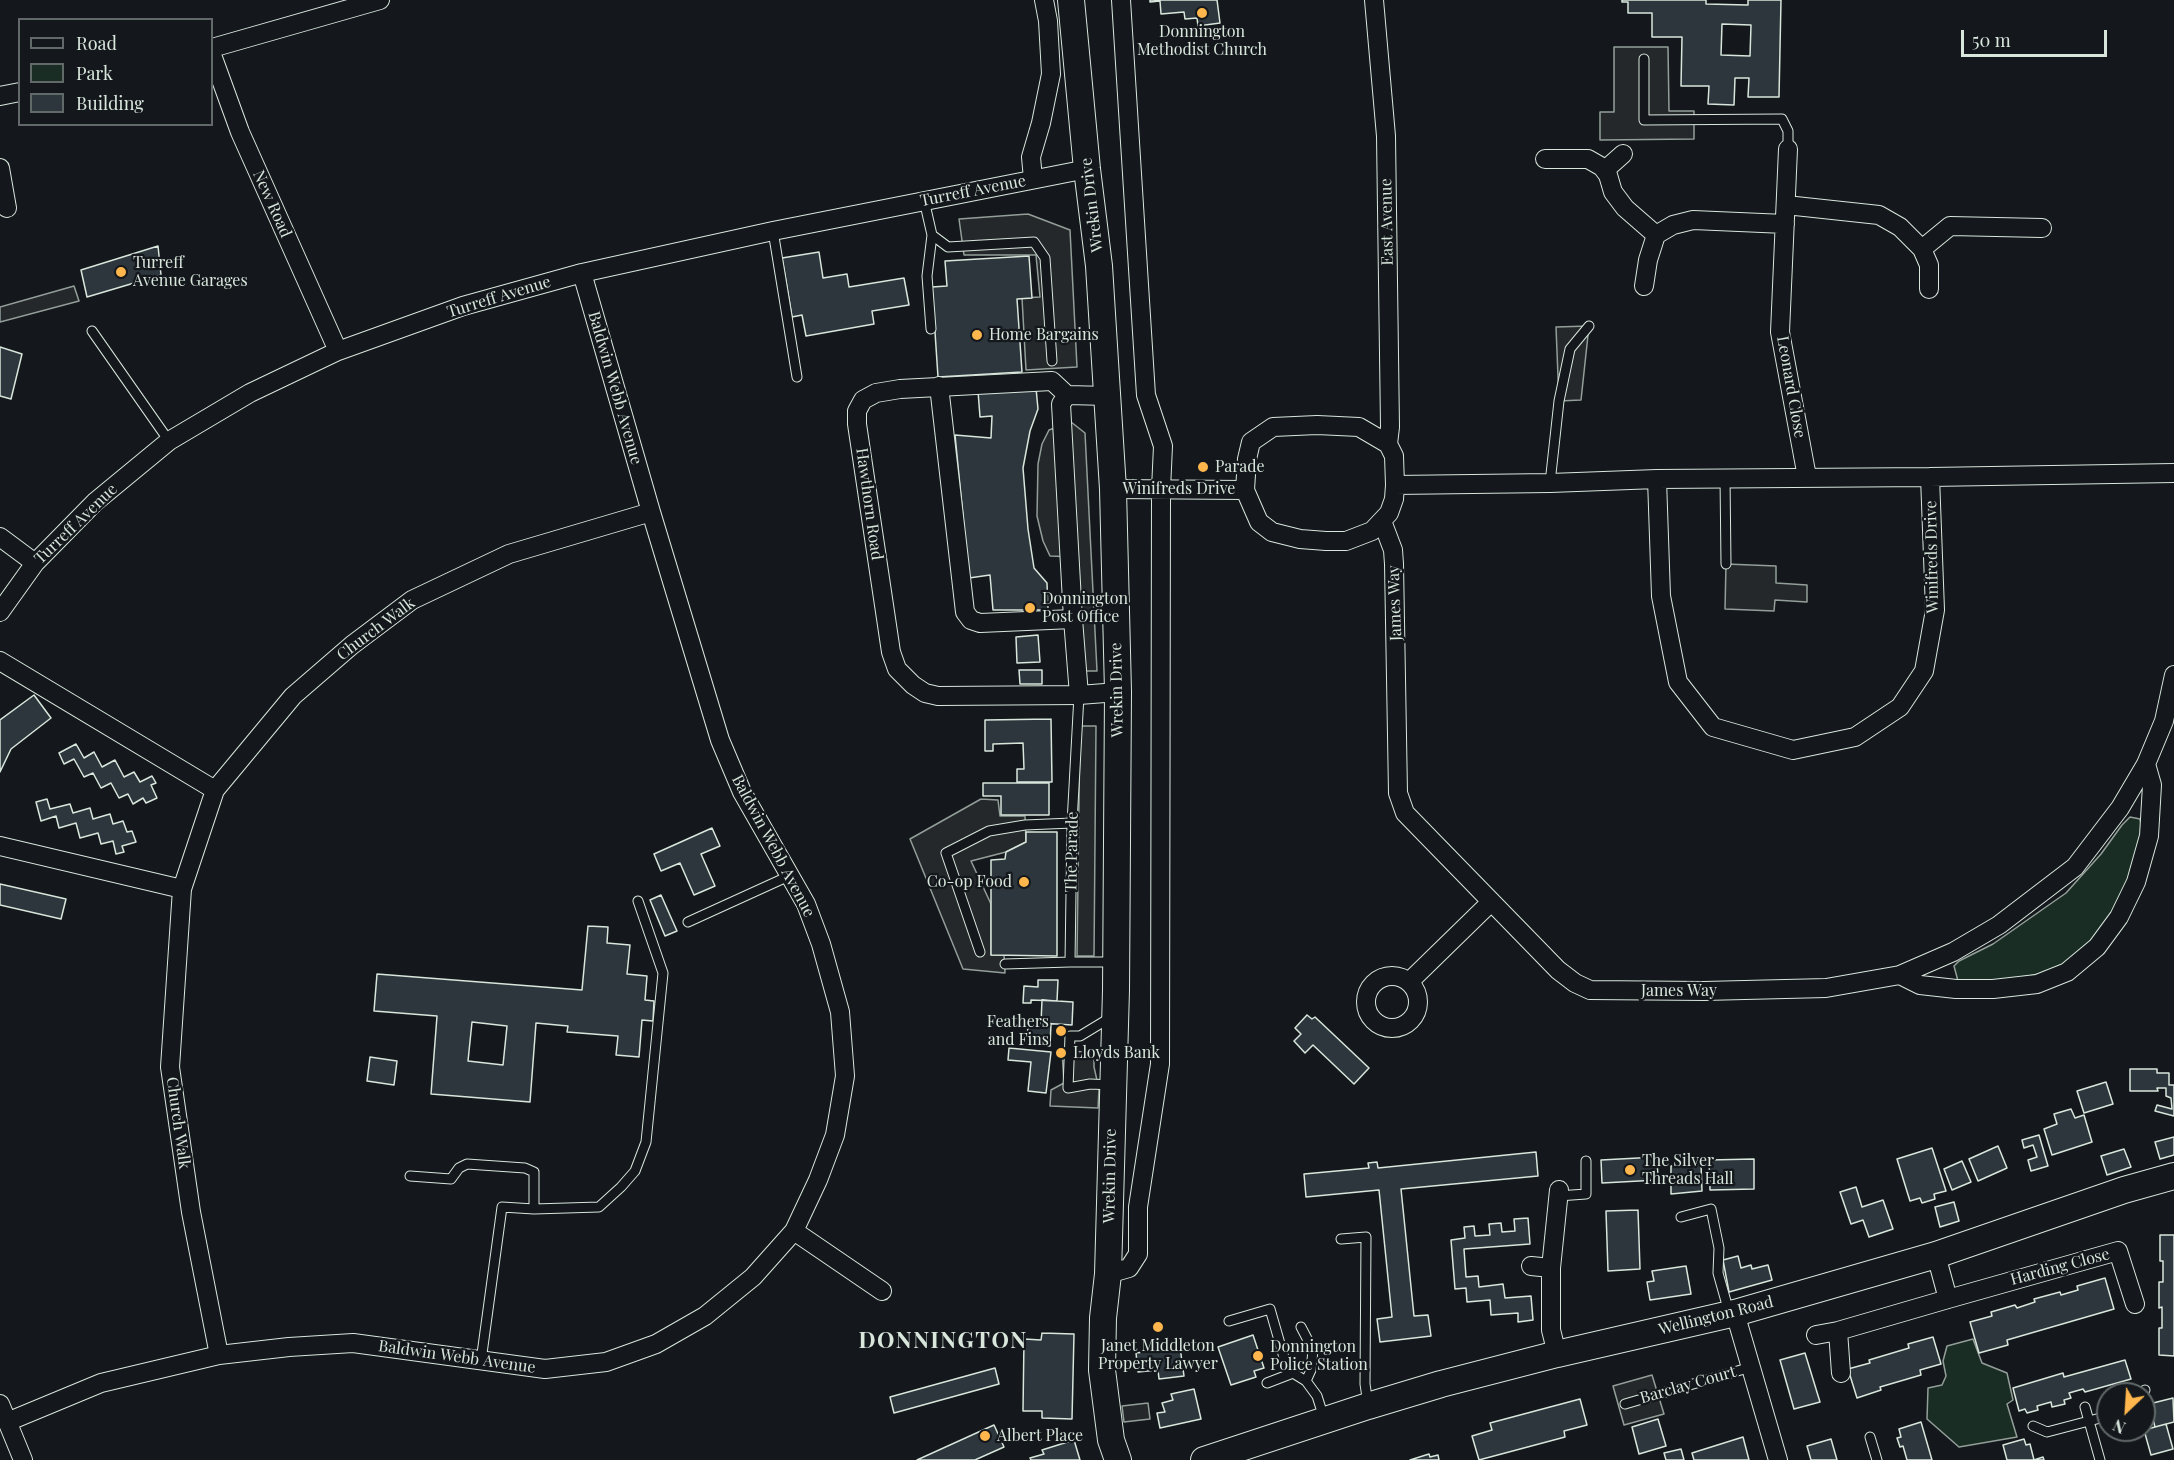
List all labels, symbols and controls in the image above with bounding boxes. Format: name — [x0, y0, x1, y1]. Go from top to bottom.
marker: Donnington Methodist Church — [1195, 6, 1209, 20]
legend — [18, 18, 213, 126]
scale bar — [1964, 18, 2110, 56]
place label: Donnington Methodist Church — [1137, 22, 1267, 60]
text: 50 m — [1972, 28, 2011, 52]
text: Road — [76, 31, 117, 55]
text: Park — [76, 61, 113, 85]
text: Building — [76, 91, 144, 115]
street label: Wrekin Drive — [1077, 157, 1107, 253]
street label: New Road — [249, 167, 295, 241]
street label: Turreff Avenue — [918, 171, 1028, 211]
street label: East Avenue — [1377, 178, 1397, 266]
place label: Turreff Avenue Garages — [133, 253, 248, 291]
marker: Turreff Avenue Garages — [114, 265, 128, 279]
street label: Turreff Avenue — [445, 272, 553, 322]
street label: Baldwin Webb Avenue — [584, 309, 646, 467]
place label: Home Bargains — [989, 325, 1099, 345]
marker: Home Bargains — [970, 328, 984, 342]
street label: Leonard Close — [1773, 334, 1809, 440]
street label: Hawthorn Road — [852, 447, 886, 561]
place label: Parade — [1215, 457, 1265, 477]
marker: Parade — [1196, 460, 1210, 474]
street label: Winifreds Drive — [1123, 479, 1235, 499]
street label: Turreff Avenue — [31, 480, 121, 568]
street label: Winifreds Drive — [1921, 500, 1943, 614]
street label: James Way — [1384, 565, 1406, 641]
place label: Donnington Post Office — [1042, 589, 1128, 627]
street label: Church Walk — [333, 593, 419, 665]
marker: Donnington Post Office — [1023, 601, 1037, 615]
street label: Wrekin Drive — [1107, 642, 1127, 738]
street label: Baldwin Webb Avenue — [727, 772, 819, 920]
street label: The Parade — [1062, 811, 1082, 893]
place label: Co-op Food — [927, 872, 1012, 892]
marker: Co-op Food — [1017, 875, 1031, 889]
street label: James Way — [1641, 981, 1717, 1001]
place label: Feathers and Fins — [987, 1012, 1049, 1050]
marker: Feathers and Fins — [1054, 1024, 1068, 1038]
place label: Lloyds Bank — [1073, 1043, 1160, 1063]
marker: Lloyds Bank — [1054, 1046, 1068, 1060]
street label: Church Walk — [162, 1076, 194, 1170]
street label: Wrekin Drive — [1100, 1128, 1120, 1224]
place label: The Silver Threads Hall — [1642, 1151, 1734, 1189]
marker: The Silver Threads Hall — [1623, 1163, 1637, 1177]
street label: Harding Close — [2008, 1245, 2112, 1289]
street label: Wellington Road — [1657, 1292, 1775, 1340]
marker: Janet Middleton Property Lawyer — [1151, 1320, 1165, 1334]
district label: DONNINGTON — [858, 1328, 1028, 1354]
street label: Baldwin Webb Avenue — [377, 1336, 537, 1378]
place label: Janet Middleton Property Lawyer — [1098, 1336, 1218, 1374]
place label: Donnington Police Station — [1270, 1337, 1368, 1375]
marker: Donnington Police Station — [1251, 1349, 1265, 1363]
street label: Barclay Court — [1638, 1362, 1738, 1408]
north arrow — [2096, 1382, 2156, 1442]
text: N — [2109, 1415, 2129, 1439]
place label: Albert Place — [997, 1426, 1083, 1446]
marker: Albert Place — [978, 1429, 992, 1443]

